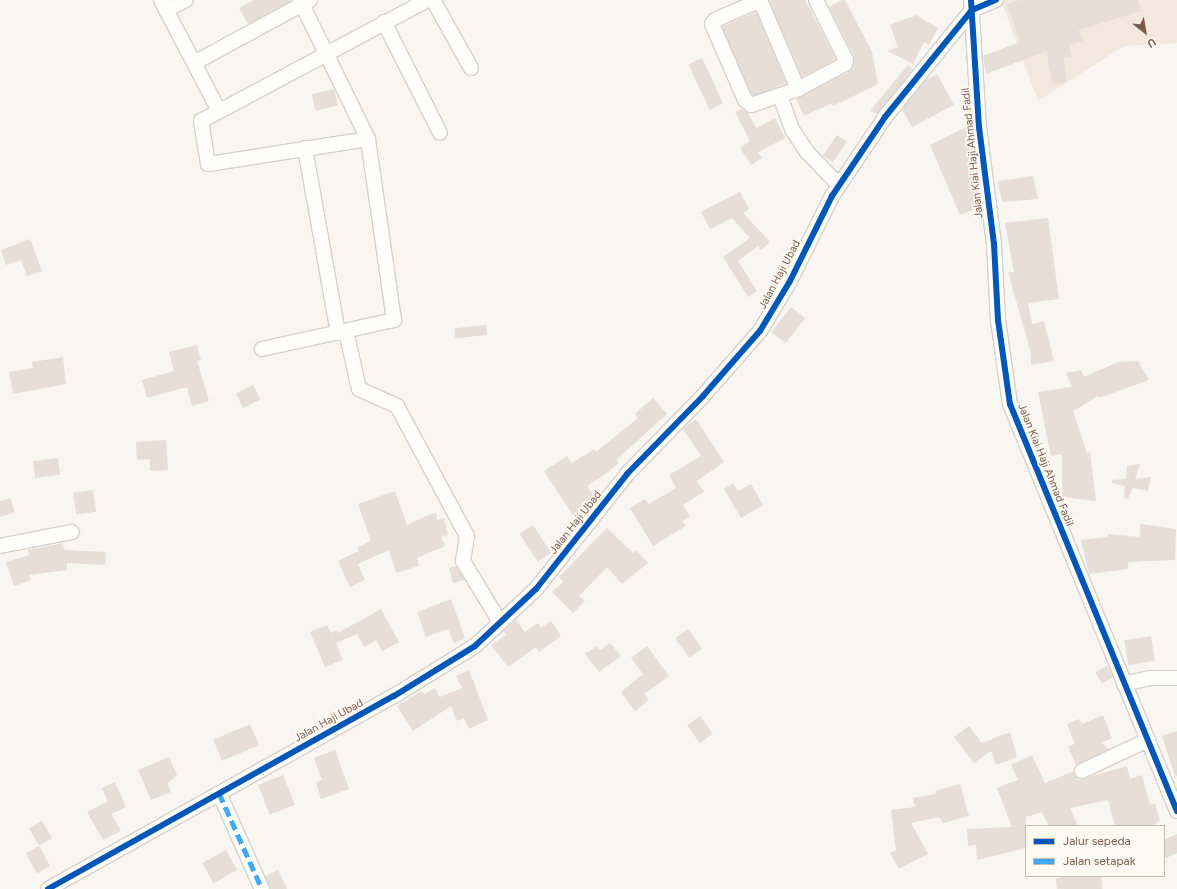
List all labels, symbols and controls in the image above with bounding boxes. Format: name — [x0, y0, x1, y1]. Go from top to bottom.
north arrow — [1125, 12, 1165, 52]
text: U — [1145, 35, 1158, 50]
street label: Jalan Kiai Haji Ahmad Fadil — [960, 87, 986, 219]
street label: Jalan Haji Ubad — [756, 238, 804, 312]
street label: Jalan Kiai Haji Ahmad Fadil — [1014, 402, 1076, 528]
street label: Jalan Haji Ubad — [547, 489, 605, 557]
street label: Jalan Haji Ubad — [292, 697, 366, 745]
legend — [1025, 825, 1165, 877]
text: Jalur sepeda — [1063, 834, 1131, 848]
text: Jalan setapak — [1063, 854, 1136, 868]

